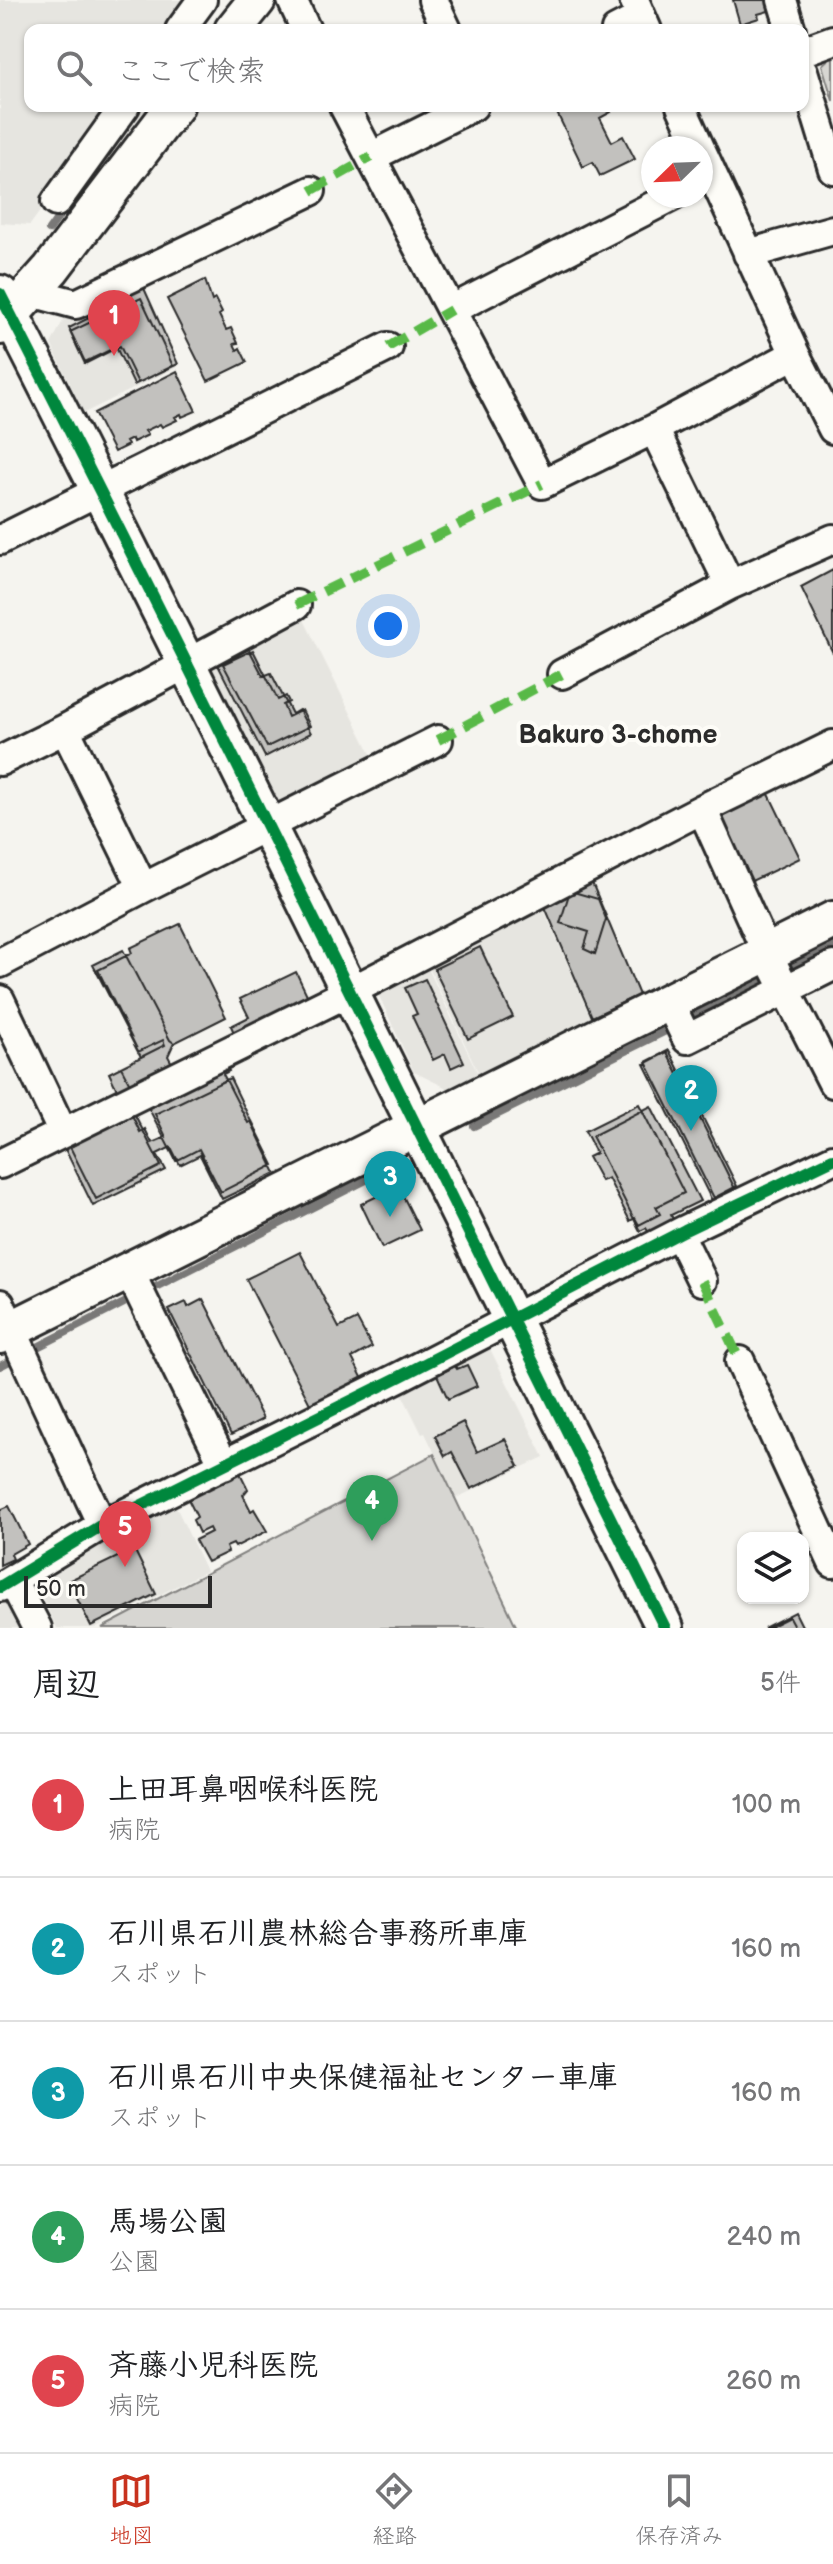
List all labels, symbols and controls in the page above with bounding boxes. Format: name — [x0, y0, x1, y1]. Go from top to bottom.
search box — [24, 24, 809, 112]
icon: search — [52, 46, 96, 90]
text: ここで検索 — [116, 54, 266, 90]
north arrow — [641, 136, 713, 208]
pin: 1 — [88, 290, 140, 356]
your location — [368, 606, 408, 646]
district label: Bakuro 3-chome — [519, 720, 717, 751]
pin: 2 — [665, 1065, 717, 1131]
pin: 3 — [364, 1151, 416, 1217]
pin: 4 — [346, 1475, 398, 1541]
pin: 5 — [99, 1501, 151, 1567]
map controls — [737, 1532, 809, 1604]
button: layers — [737, 1532, 809, 1604]
scale bar — [24, 1572, 212, 1608]
text: 50 m — [36, 1576, 86, 1603]
text: 周辺 — [32, 1664, 100, 1705]
text: 5件 — [760, 1668, 801, 1699]
text: 上田耳鼻咽喉科医院 — [108, 1772, 378, 1808]
text: 1 — [53, 1790, 63, 1821]
text: 100 m — [732, 1790, 801, 1821]
text: 病院 — [108, 1815, 160, 1846]
text: 石川県石川農林総合事務所車庫 — [108, 1916, 528, 1952]
text: 2 — [50, 1934, 66, 1965]
text: 160 m — [731, 1934, 801, 1965]
text: スポット — [108, 1959, 212, 1990]
text: 石川県石川中央保健福祉センター車庫 — [108, 2060, 618, 2096]
text: 3 — [50, 2078, 66, 2109]
text: 160 m — [731, 2078, 801, 2109]
text: スポット — [108, 2103, 212, 2134]
text: 馬場公園 — [108, 2204, 228, 2240]
text: 4 — [50, 2222, 66, 2253]
text: 240 m — [726, 2222, 801, 2253]
text: 公園 — [108, 2247, 160, 2278]
text: 斉藤小児科医院 — [108, 2348, 318, 2384]
text: 5 — [50, 2366, 66, 2397]
text: 260 m — [726, 2366, 801, 2397]
text: 病院 — [108, 2391, 160, 2422]
tab: 地図 — [109, 2469, 154, 2550]
tab: 経路 — [372, 2469, 417, 2550]
tab: 保存済み — [635, 2469, 724, 2550]

